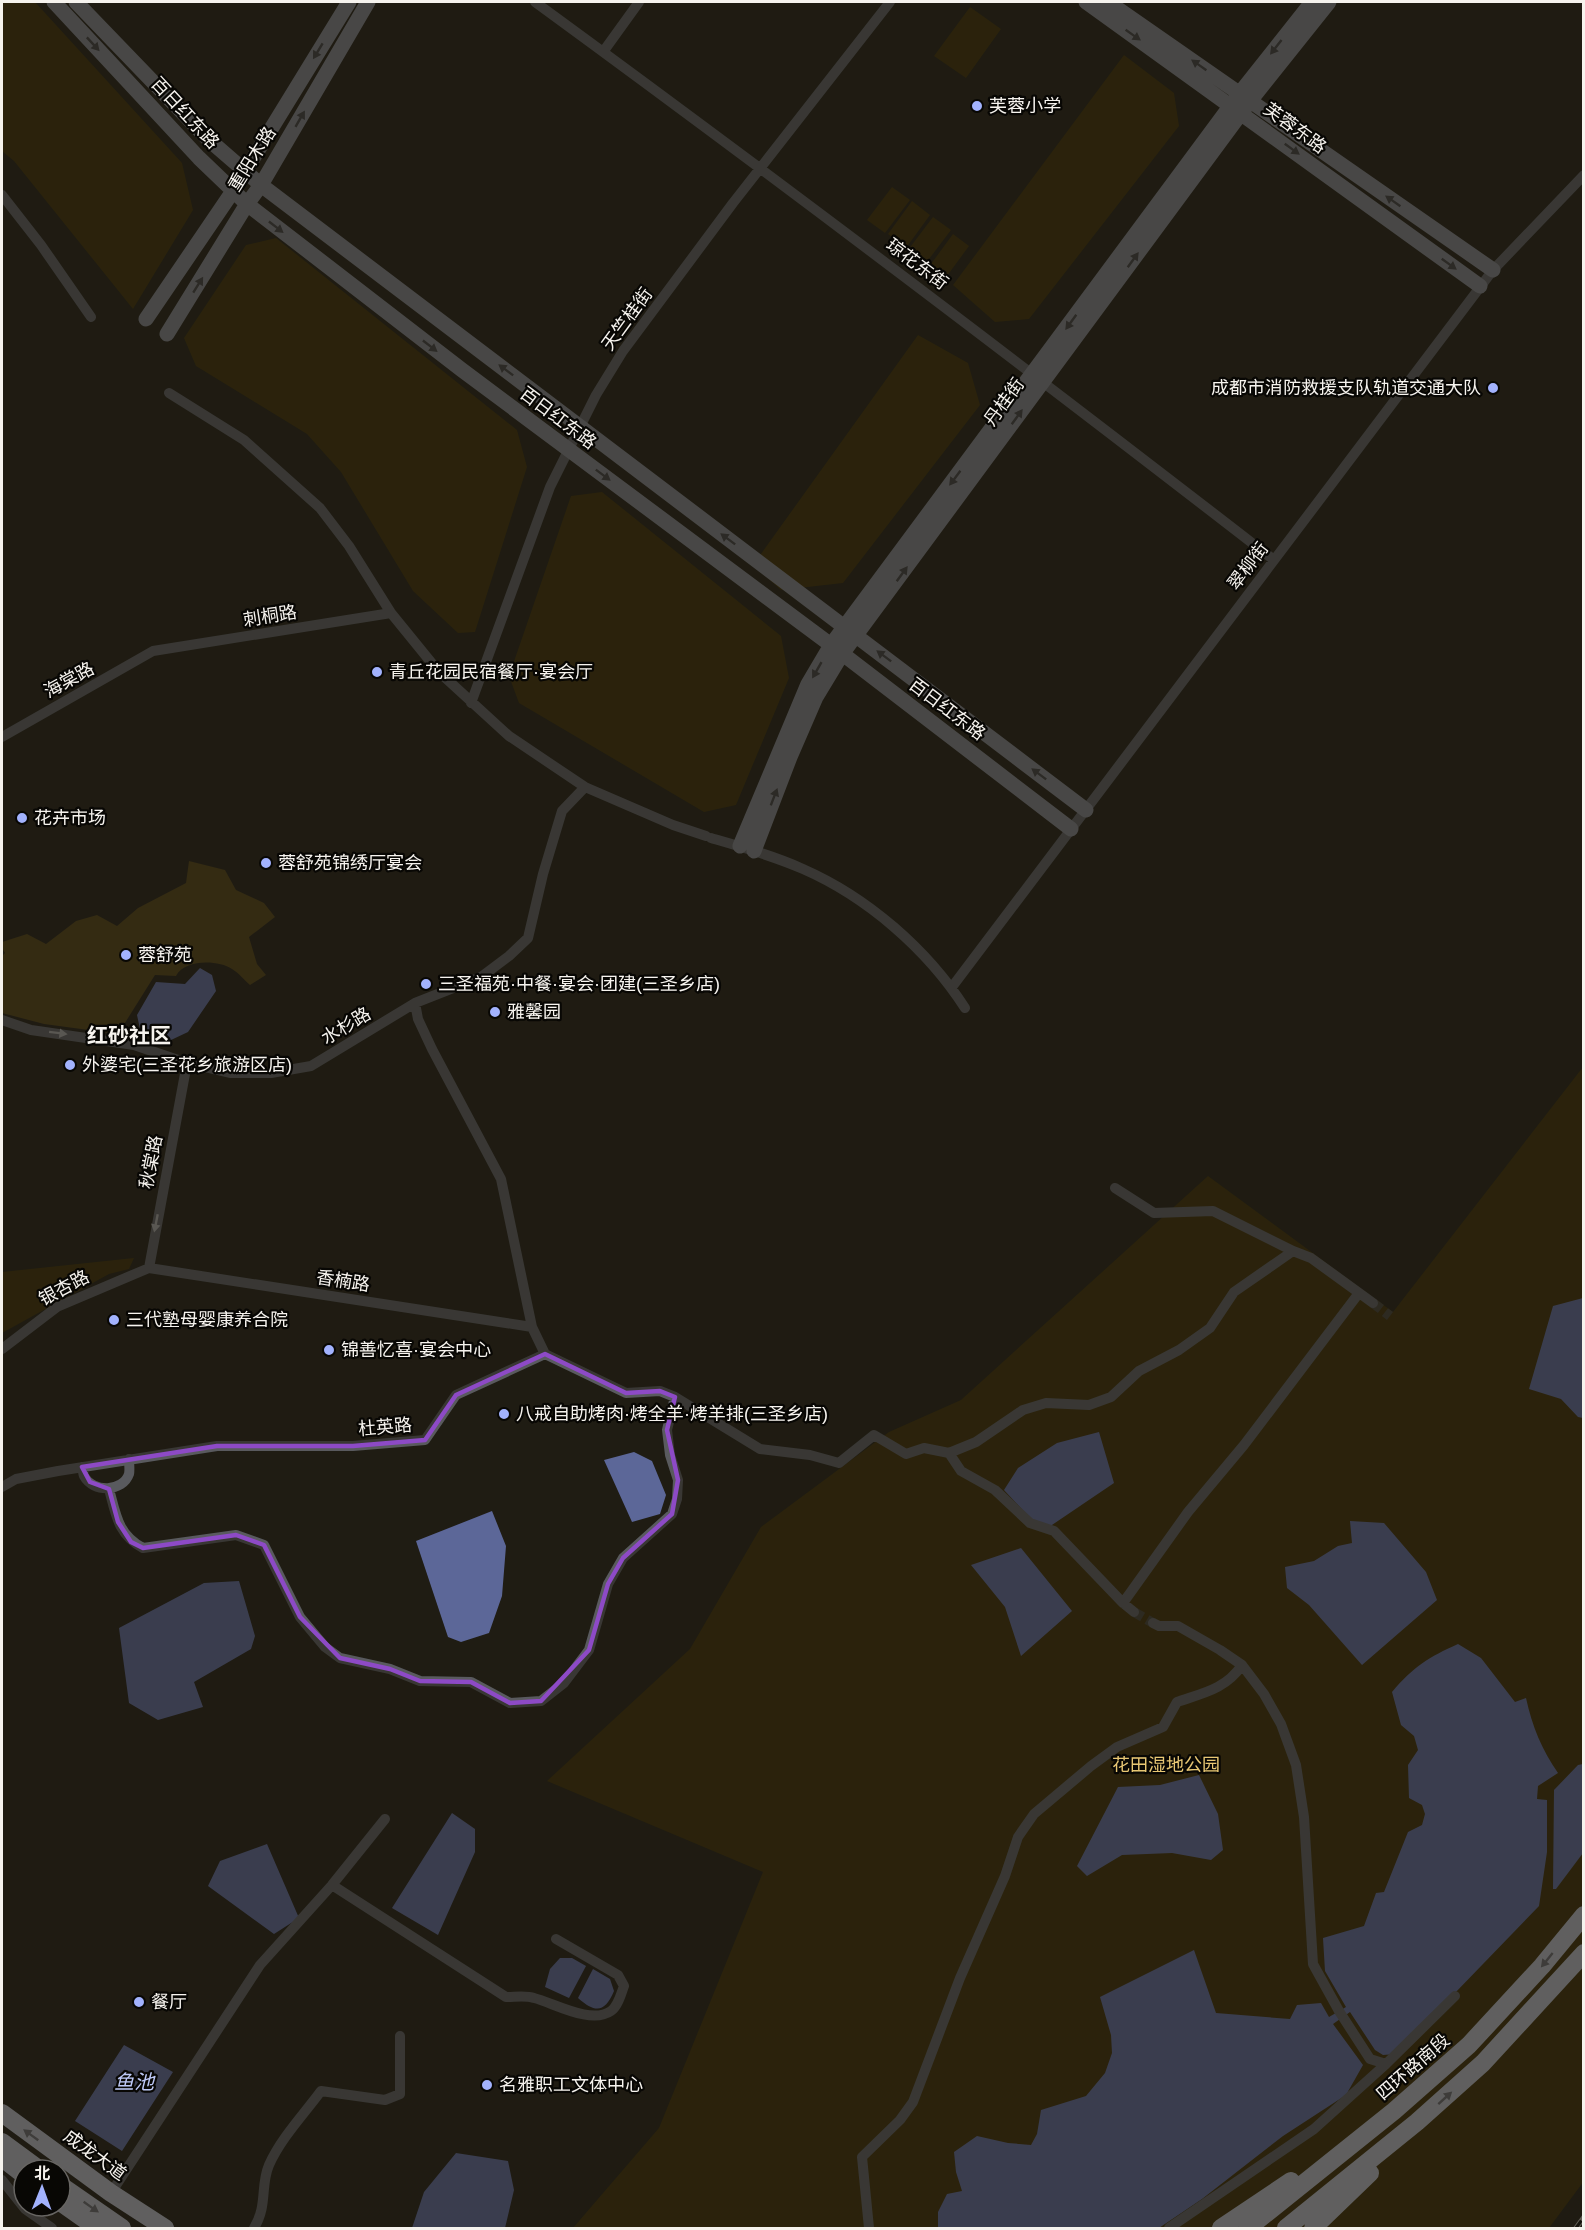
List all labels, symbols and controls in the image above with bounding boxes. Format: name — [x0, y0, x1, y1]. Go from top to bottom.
one-way arrow — [1126, 29, 1141, 41]
one-way arrow — [86, 37, 100, 51]
one-way arrow — [1270, 40, 1282, 55]
one-way arrow — [313, 43, 324, 59]
one-way arrow — [1191, 59, 1207, 71]
street label: 百日红东路 — [147, 73, 223, 153]
place label: 芙蓉小学 — [989, 96, 1061, 116]
marker: 芙蓉小学 — [970, 99, 984, 113]
street label: 芙蓉东路 — [1260, 99, 1330, 157]
one-way arrow — [295, 110, 305, 127]
street label: 重阳木路 — [224, 123, 280, 195]
one-way arrow — [1283, 143, 1299, 155]
one-way arrow — [1385, 196, 1401, 207]
one-way arrow — [268, 220, 283, 232]
street label: 琼花东街 — [882, 234, 952, 294]
one-way arrow — [1127, 253, 1139, 269]
one-way arrow — [1441, 258, 1457, 270]
one-way arrow — [192, 277, 203, 293]
street label: 天竺桂街 — [598, 284, 656, 354]
one-way arrow — [1065, 313, 1077, 329]
one-way arrow — [422, 339, 438, 352]
one-way arrow — [498, 364, 514, 376]
street label: 丹桂街 — [980, 374, 1028, 430]
place label: 成都市消防救援支队轨道交通大队 — [1211, 378, 1481, 398]
marker: 成都市消防救援支队轨道交通大队 — [1486, 381, 1500, 395]
street label: 百日红东路 — [516, 383, 600, 453]
one-way arrow — [1011, 410, 1023, 426]
one-way arrow — [594, 469, 610, 481]
one-way arrow — [950, 471, 962, 486]
one-way arrow — [721, 533, 736, 545]
street label: 翠柳街 — [1224, 538, 1272, 594]
one-way arrow — [895, 567, 907, 582]
street label: 刺桐路 — [242, 602, 298, 630]
one-way arrow — [876, 651, 891, 663]
street label: 海棠路 — [41, 658, 97, 702]
place label: 青丘花园民宿餐厅·宴会厅 — [389, 662, 593, 682]
one-way arrow — [811, 662, 822, 678]
marker: 青丘花园民宿餐厅·宴会厅 — [370, 665, 384, 679]
street label: 百日红东路 — [905, 674, 989, 744]
one-way arrow — [1031, 768, 1047, 781]
one-way arrow — [770, 788, 780, 806]
place label: 花卉市场 — [34, 808, 106, 828]
marker: 花卉市场 — [15, 811, 29, 825]
place label: 蓉舒苑锦绣厅宴会 — [278, 853, 422, 873]
marker: 蓉舒苑锦绣厅宴会 — [259, 856, 273, 870]
place label: 蓉舒苑 — [138, 945, 192, 965]
marker: 蓉舒苑 — [119, 948, 133, 962]
place label: 三圣福苑·中餐·宴会·团建(三圣乡店) — [438, 974, 720, 994]
marker: 三圣福苑·中餐·宴会·团建(三圣乡店) — [419, 977, 433, 991]
place label: 雅馨园 — [507, 1002, 561, 1022]
street label: 水杉路 — [318, 1004, 374, 1048]
marker: 雅馨园 — [488, 1005, 502, 1019]
district label: 红砂社区 — [87, 1024, 171, 1047]
one-way arrow — [48, 1028, 67, 1038]
place label: 外婆宅(三圣花乡旅游区店) — [82, 1055, 292, 1075]
marker: 外婆宅(三圣花乡旅游区店) — [63, 1058, 77, 1072]
street label: 秋棠路 — [136, 1134, 166, 1190]
one-way arrow — [151, 1214, 160, 1233]
street label: 银杏路 — [35, 1266, 93, 1310]
street label: 香楠路 — [315, 1267, 371, 1295]
place label: 三代塾母婴康养合院 — [126, 1310, 288, 1330]
marker: 三代塾母婴康养合院 — [107, 1313, 121, 1327]
place label: 锦善忆喜·宴会中心 — [341, 1340, 491, 1360]
marker: 锦善忆喜·宴会中心 — [322, 1343, 336, 1357]
place label: 八戒自助烤肉·烤全羊·烤羊排(三圣乡店) — [516, 1404, 828, 1424]
marker: 八戒自助烤肉·烤全羊·烤羊排(三圣乡店) — [497, 1407, 511, 1421]
street label: 杜英路 — [357, 1415, 413, 1439]
park label: 花田湿地公园 — [1112, 1755, 1220, 1775]
one-way arrow — [1540, 1952, 1553, 1968]
place label: 餐厅 — [151, 1992, 187, 2012]
marker: 餐厅 — [132, 1995, 146, 2009]
street label: 四环路南段 — [1372, 2030, 1454, 2104]
water label: 鱼池 — [114, 2071, 156, 2093]
place label: 名雅职工文体中心 — [499, 2075, 643, 2095]
marker: 名雅职工文体中心 — [480, 2078, 494, 2092]
one-way arrow — [1437, 2091, 1452, 2105]
street label: 成龙大道 — [60, 2126, 130, 2184]
one-way arrow — [23, 2129, 38, 2141]
north arrow — [12, 2158, 72, 2218]
text: 北 — [34, 2165, 50, 2182]
one-way arrow — [83, 2201, 99, 2212]

